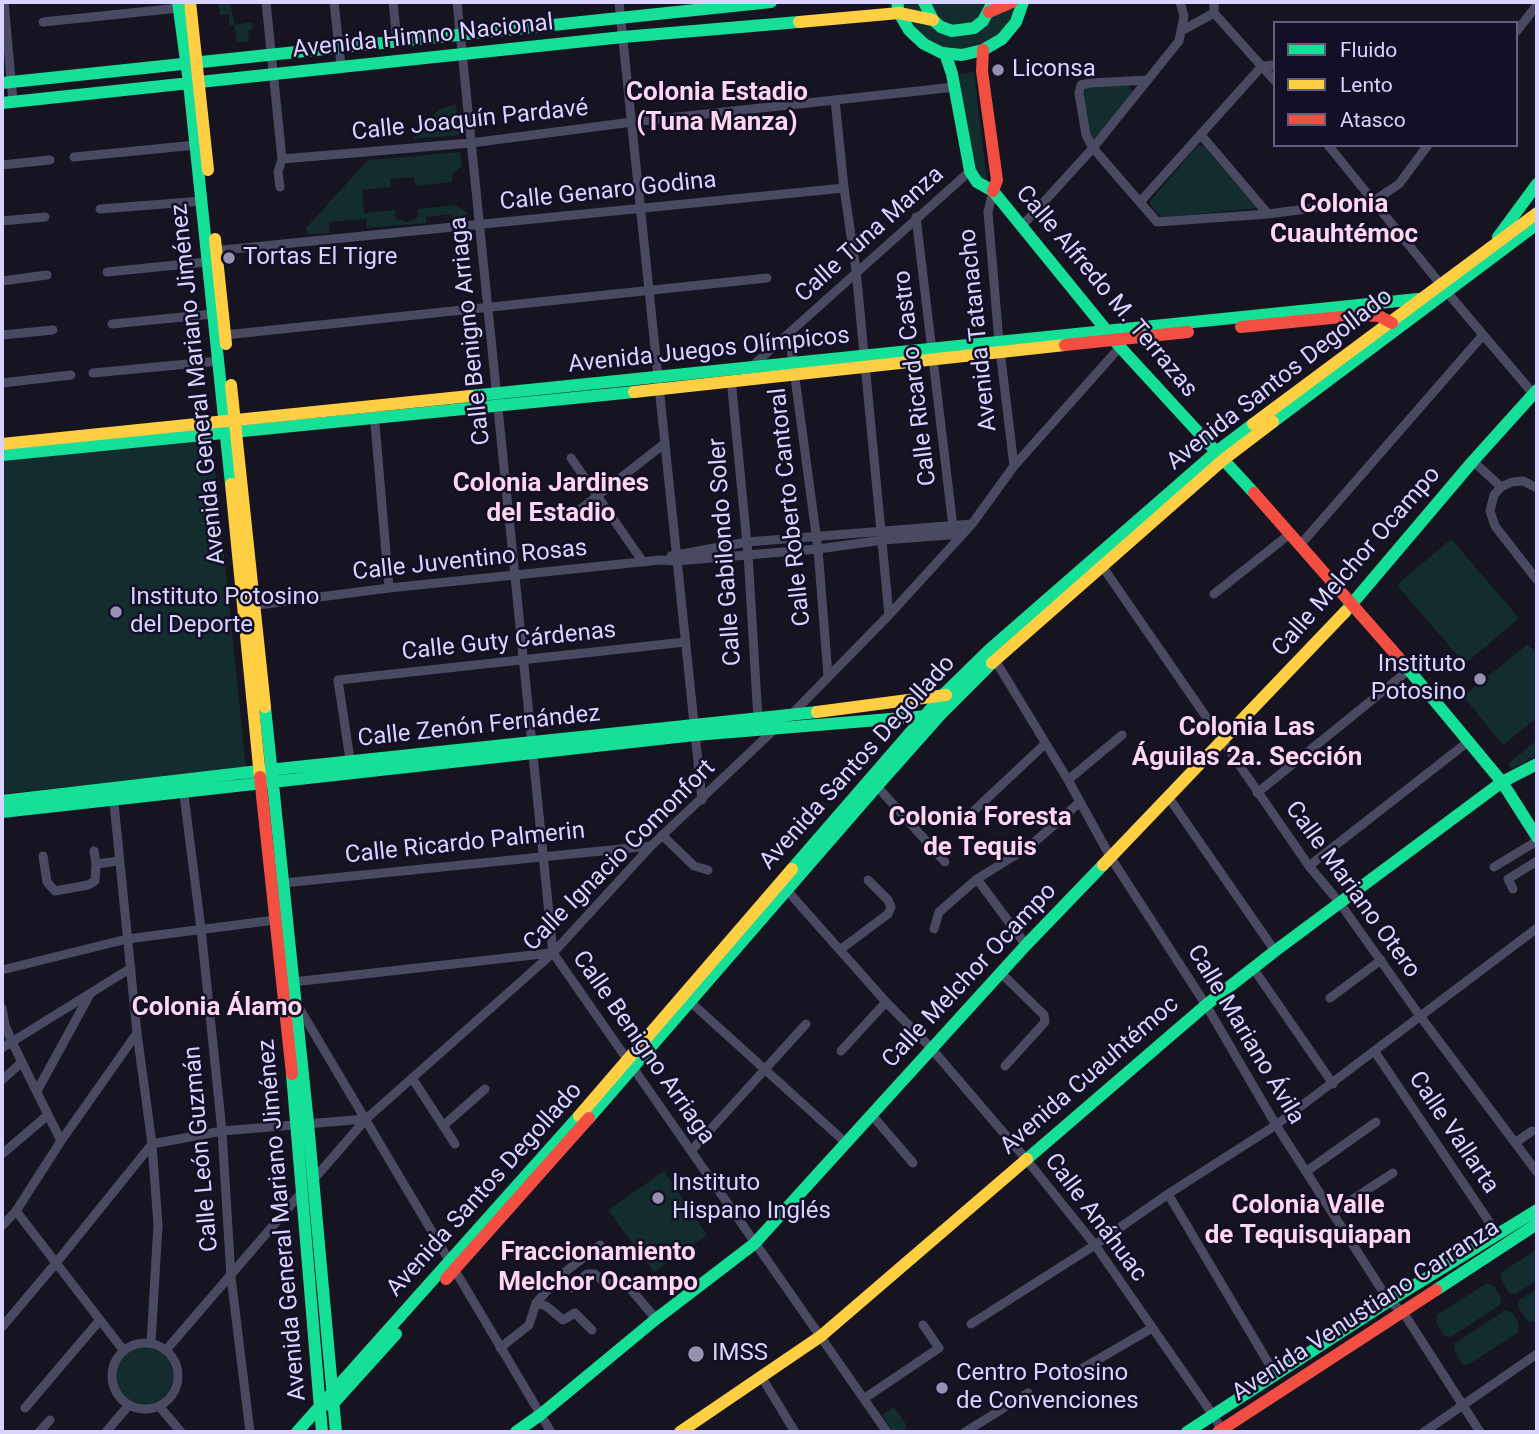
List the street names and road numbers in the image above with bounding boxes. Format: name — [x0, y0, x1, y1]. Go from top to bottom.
street label: Avenida Himno Nacional — [291, 9, 555, 65]
street label: Calle Joaquín Pardavé — [350, 94, 590, 148]
street label: Calle Tuna Manza — [790, 161, 950, 309]
street label: Calle Genaro Godina — [498, 166, 718, 218]
street label: Calle Alfredo M. Terrazas — [1009, 180, 1203, 404]
street label: Avenida General Mariano Jiménez — [166, 202, 232, 566]
street label: Calle Benigno Arriaga — [445, 215, 497, 447]
street label: Avenida Tatanacho — [954, 227, 1004, 433]
street label: Calle Ricardo Castro — [888, 269, 944, 487]
street label: Avenida Santos Degollado — [1161, 283, 1399, 477]
street label: Avenida Juegos Olímpicos — [567, 322, 851, 380]
street label: Calle Roberto Cantoral — [764, 386, 818, 628]
street label: Calle Gabilondo Soler — [704, 437, 748, 667]
street label: Calle Melchor Ocampo — [1267, 461, 1447, 663]
street label: Calle Juventino Rosas — [351, 534, 589, 588]
street label: Calle Guty Cárdenas — [400, 616, 618, 668]
street label: Avenida Santos Degollado — [754, 650, 962, 876]
street label: Calle Zenón Fernández — [356, 700, 602, 754]
street label: Calle Ignacio Comonfort — [518, 754, 722, 958]
street label: Calle Mariano Otero — [1278, 796, 1426, 984]
street label: Calle Ricardo Palmerin — [344, 817, 586, 871]
street label: Calle Melchor Ocampo — [877, 878, 1063, 1074]
street label: Calle Mariano Ávila — [1180, 940, 1310, 1130]
street label: Calle Benigno Arriaga — [565, 946, 721, 1150]
street label: Avenida Cuauhtémoc — [995, 991, 1185, 1161]
street label: Avenida General Mariano Jiménez — [253, 1038, 313, 1402]
street label: Calle León Guzmán — [179, 1045, 225, 1253]
street label: Calle Vallarta — [1402, 1066, 1504, 1200]
street label: Avenida Santos Degollado — [381, 1077, 589, 1303]
street label: Calle Anáhuac — [1037, 1148, 1153, 1288]
street label: Avenida Venustiano Carranza — [1227, 1214, 1505, 1408]

